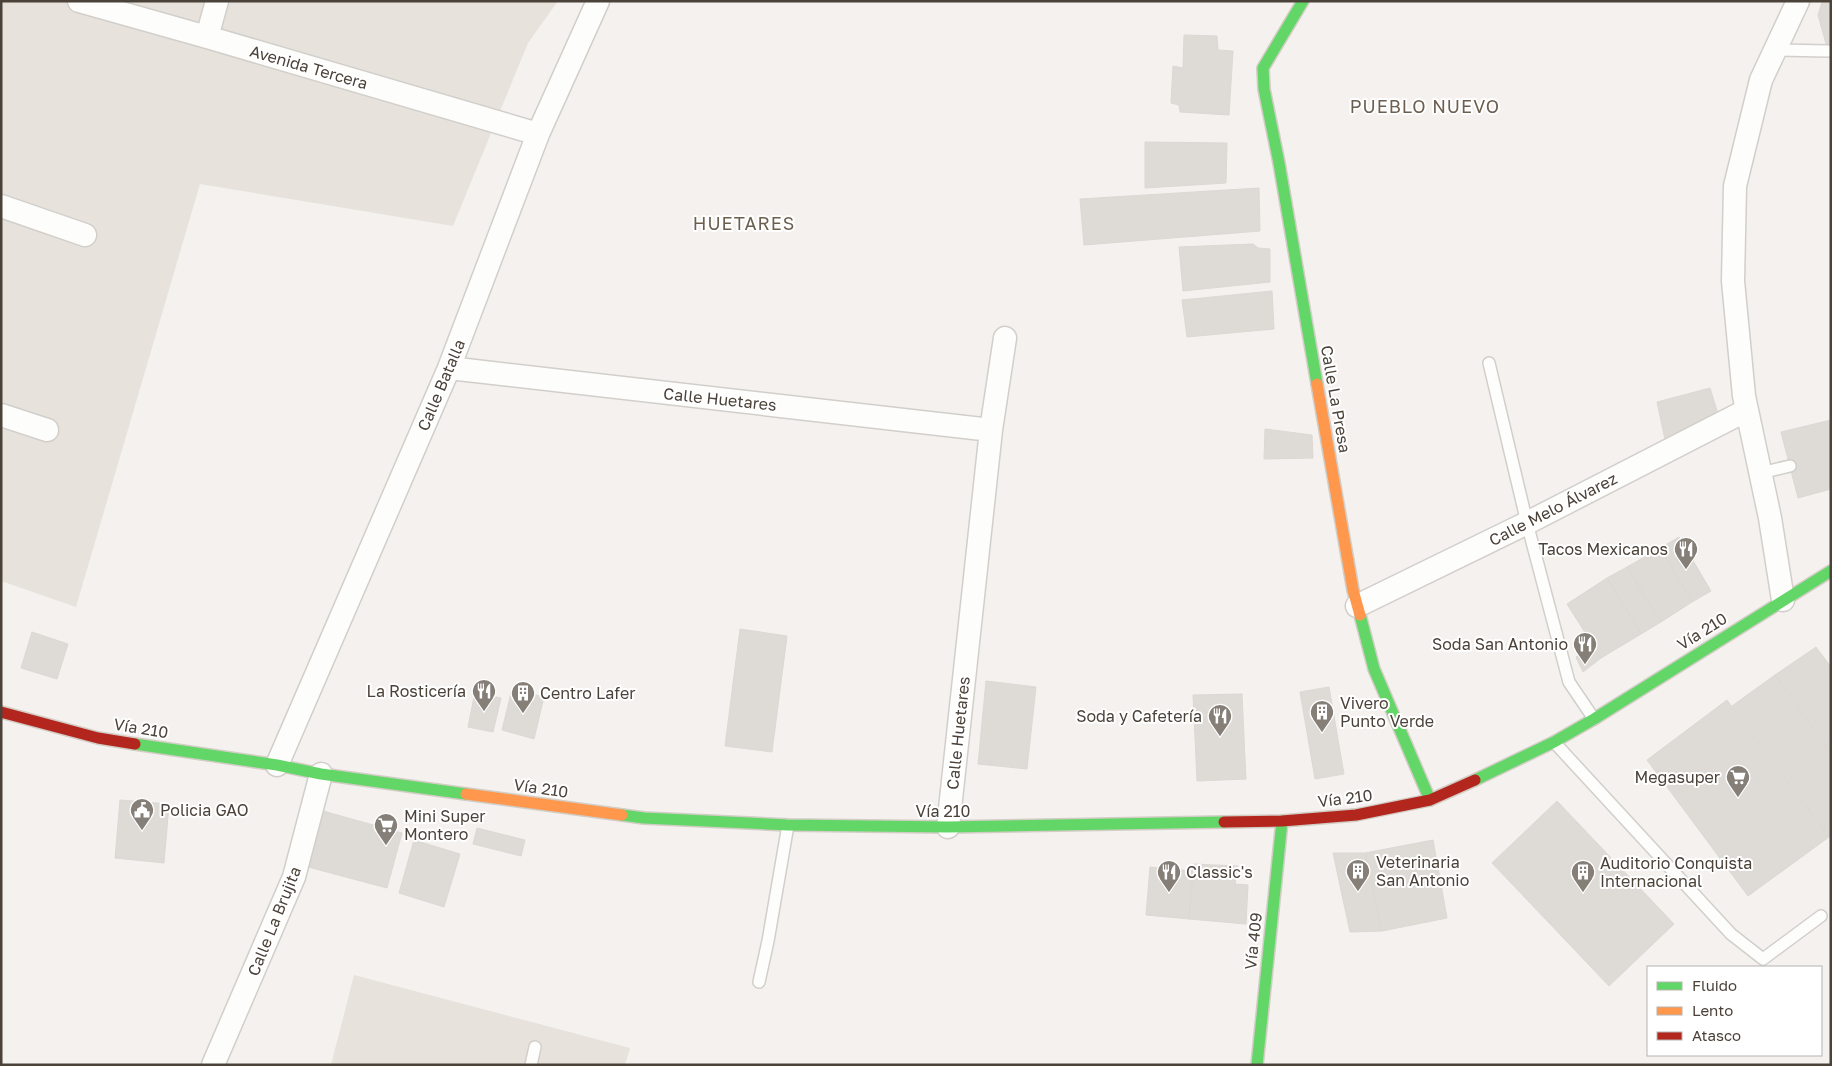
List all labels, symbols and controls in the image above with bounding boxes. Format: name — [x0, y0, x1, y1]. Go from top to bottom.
street label: Avenida Tercera — [248, 41, 370, 93]
district label: PUEBLO NUEVO — [1350, 95, 1500, 117]
district label: HUETARES — [693, 212, 795, 234]
street label: Calle Batalla — [413, 336, 469, 434]
street label: Calle La Presa — [1317, 344, 1355, 454]
street label: Calle Huetares — [662, 383, 778, 415]
street label: Calle Melo Álvarez — [1486, 468, 1620, 550]
restaurant icon: Tacos Mexicanos — [1673, 536, 1699, 570]
place label: Tacos Mexicanos — [1538, 539, 1668, 559]
street label: Vía 210 — [1673, 608, 1731, 654]
restaurant icon: Soda San Antonio — [1572, 631, 1598, 665]
place label: Soda San Antonio — [1432, 634, 1568, 654]
street label: Calle Huetares — [942, 675, 974, 791]
restaurant icon: La Rosticería — [471, 678, 497, 712]
building icon: Centro Lafer — [510, 680, 536, 714]
place label: La Rosticería — [367, 681, 466, 701]
place label: Centro Lafer — [540, 683, 635, 703]
place label: Vivero Punto Verde — [1340, 693, 1434, 731]
building icon: Vivero Punto Verde — [1309, 699, 1335, 733]
restaurant icon: Soda y Cafetería — [1207, 703, 1233, 737]
place label: Soda y Cafetería — [1076, 706, 1202, 726]
street label: Vía 210 — [112, 714, 170, 742]
supermarket icon: Megasuper — [1725, 764, 1751, 798]
place label: Megasuper — [1635, 767, 1720, 787]
street label: Vía 210 — [512, 774, 570, 802]
street label: Vía 210 — [1316, 785, 1374, 811]
public building icon: Policia GAO — [129, 797, 155, 831]
place label: Policia GAO — [160, 800, 249, 820]
street label: Vía 210 — [915, 801, 971, 821]
place label: Mini Super Montero — [404, 806, 485, 844]
supermarket icon: Mini Super Montero — [373, 812, 399, 846]
place label: Veterinaria San Antonio — [1376, 852, 1469, 890]
place label: Auditorio Conquista Internacional — [1600, 853, 1752, 891]
building icon: Veterinaria San Antonio — [1345, 858, 1371, 892]
restaurant icon: Classic's — [1156, 859, 1182, 893]
building icon: Auditorio Conquista Internacional — [1570, 859, 1596, 893]
place label: Classic's — [1186, 862, 1253, 882]
street label: Calle La Brujita — [243, 863, 305, 979]
street label: Vía 409 — [1240, 911, 1266, 971]
legend — [1647, 966, 1822, 1056]
text: Fluido — [1692, 976, 1737, 994]
text: Lento — [1692, 1001, 1733, 1019]
text: Atasco — [1692, 1026, 1741, 1044]

